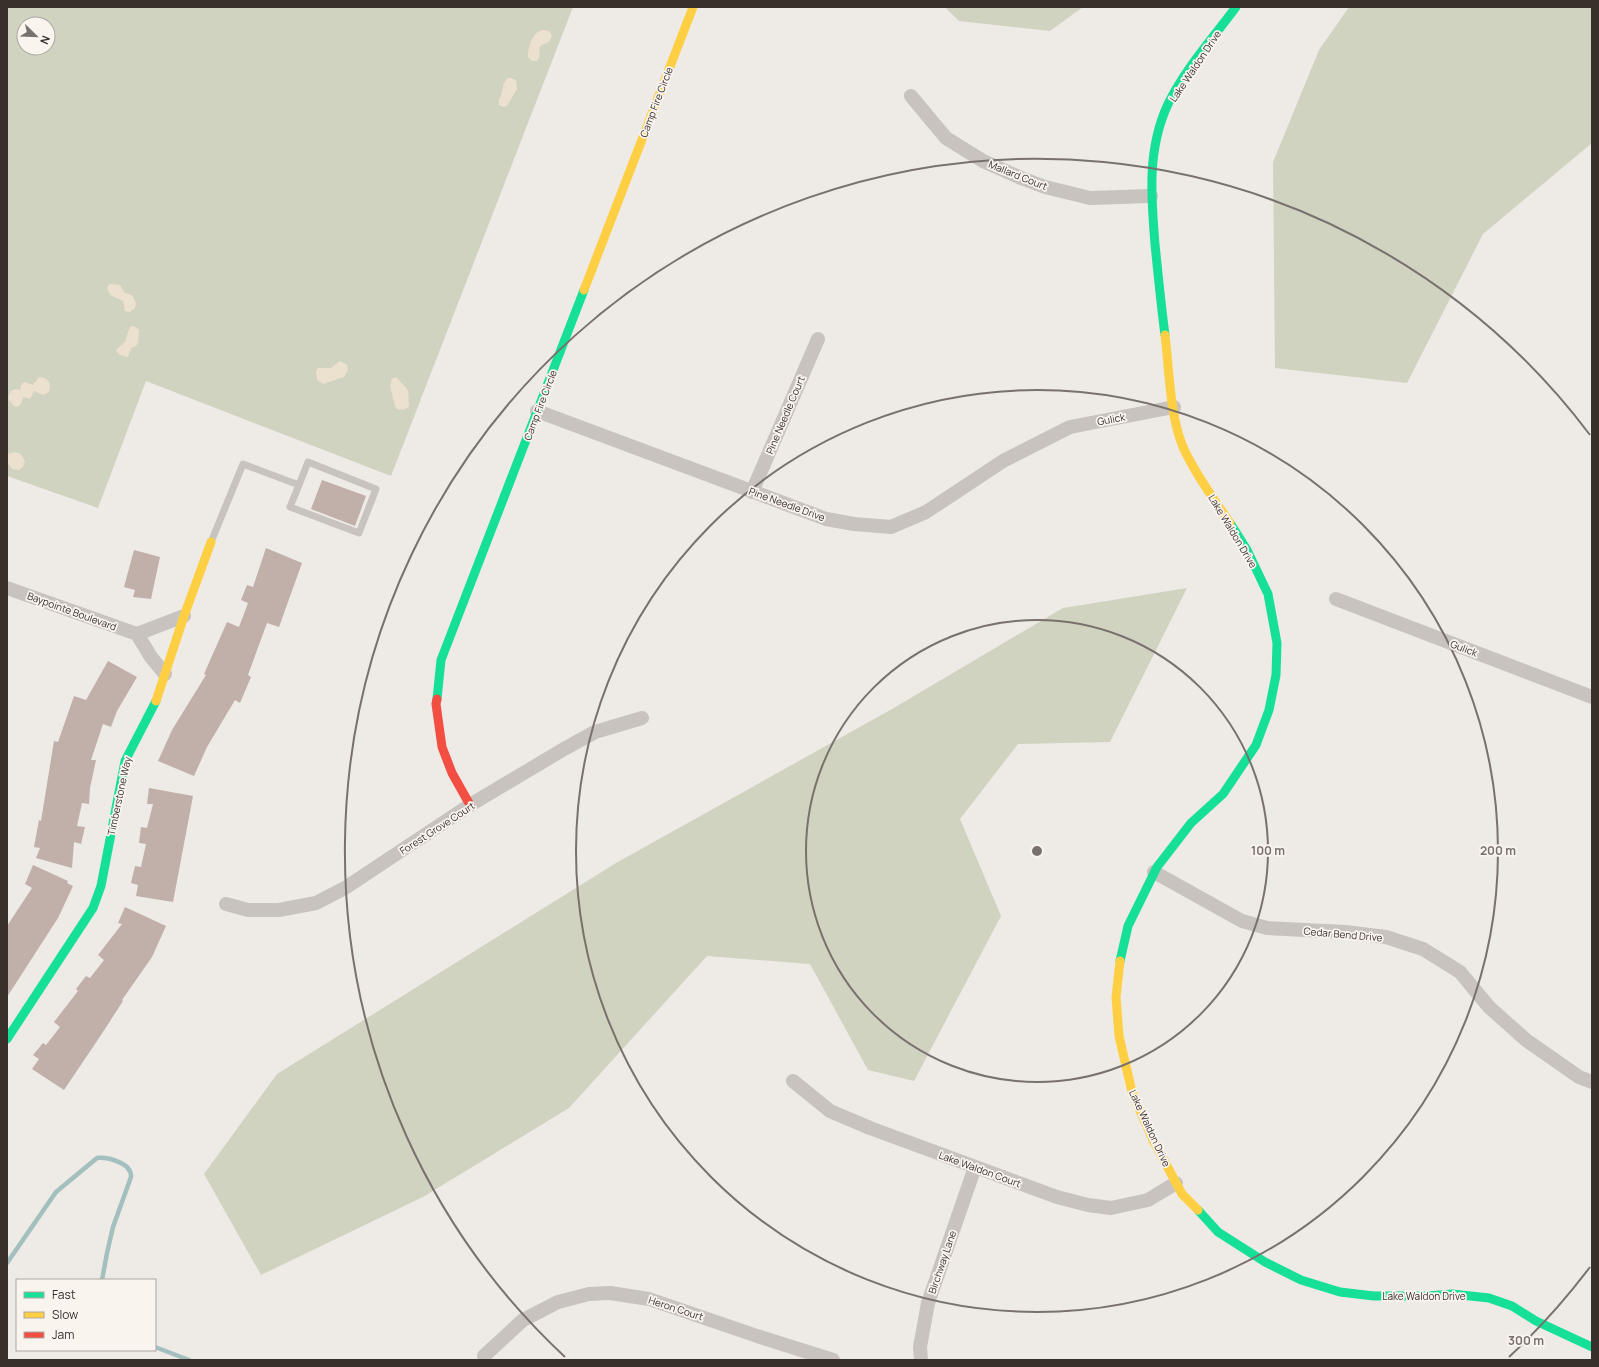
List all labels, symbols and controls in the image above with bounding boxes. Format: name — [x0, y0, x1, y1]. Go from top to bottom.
north arrow — [16, 16, 56, 56]
street label: Lake Waldon Drive — [1166, 27, 1224, 104]
text: N — [37, 34, 54, 47]
street label: Camp Fire Circle — [636, 65, 676, 139]
street label: Mallard Court — [987, 157, 1049, 193]
street label: Camp Fire Circle — [520, 368, 560, 442]
street label: Pine Needle Court — [762, 374, 808, 456]
street label: Gulick — [1096, 409, 1127, 429]
street label: Pine Needle Drive — [747, 484, 827, 524]
street label: Lake Waldon Drive — [1206, 492, 1261, 570]
street label: Baypointe Boulevard — [25, 588, 119, 634]
street label: Gulick — [1448, 636, 1481, 660]
street label: Timberstone Way — [104, 755, 134, 837]
street label: Forest Grove Court — [397, 798, 477, 858]
text: 100 m — [1251, 842, 1285, 859]
text: 200 m — [1480, 842, 1516, 859]
centre of rings — [1030, 844, 1044, 858]
street label: Cedar Bend Drive — [1303, 924, 1383, 944]
street label: Lake Waldon Drive — [1126, 1087, 1174, 1169]
street label: Lake Waldon Court — [937, 1148, 1023, 1190]
street label: Birchway Lane — [925, 1228, 959, 1295]
legend — [16, 1279, 156, 1351]
text: Fast — [52, 1286, 76, 1303]
street label: Lake Waldon Drive — [1382, 1289, 1466, 1303]
street label: Heron Court — [647, 1293, 705, 1323]
text: Slow — [52, 1306, 78, 1323]
text: Jam — [52, 1326, 74, 1343]
text: 300 m — [1508, 1332, 1544, 1349]

